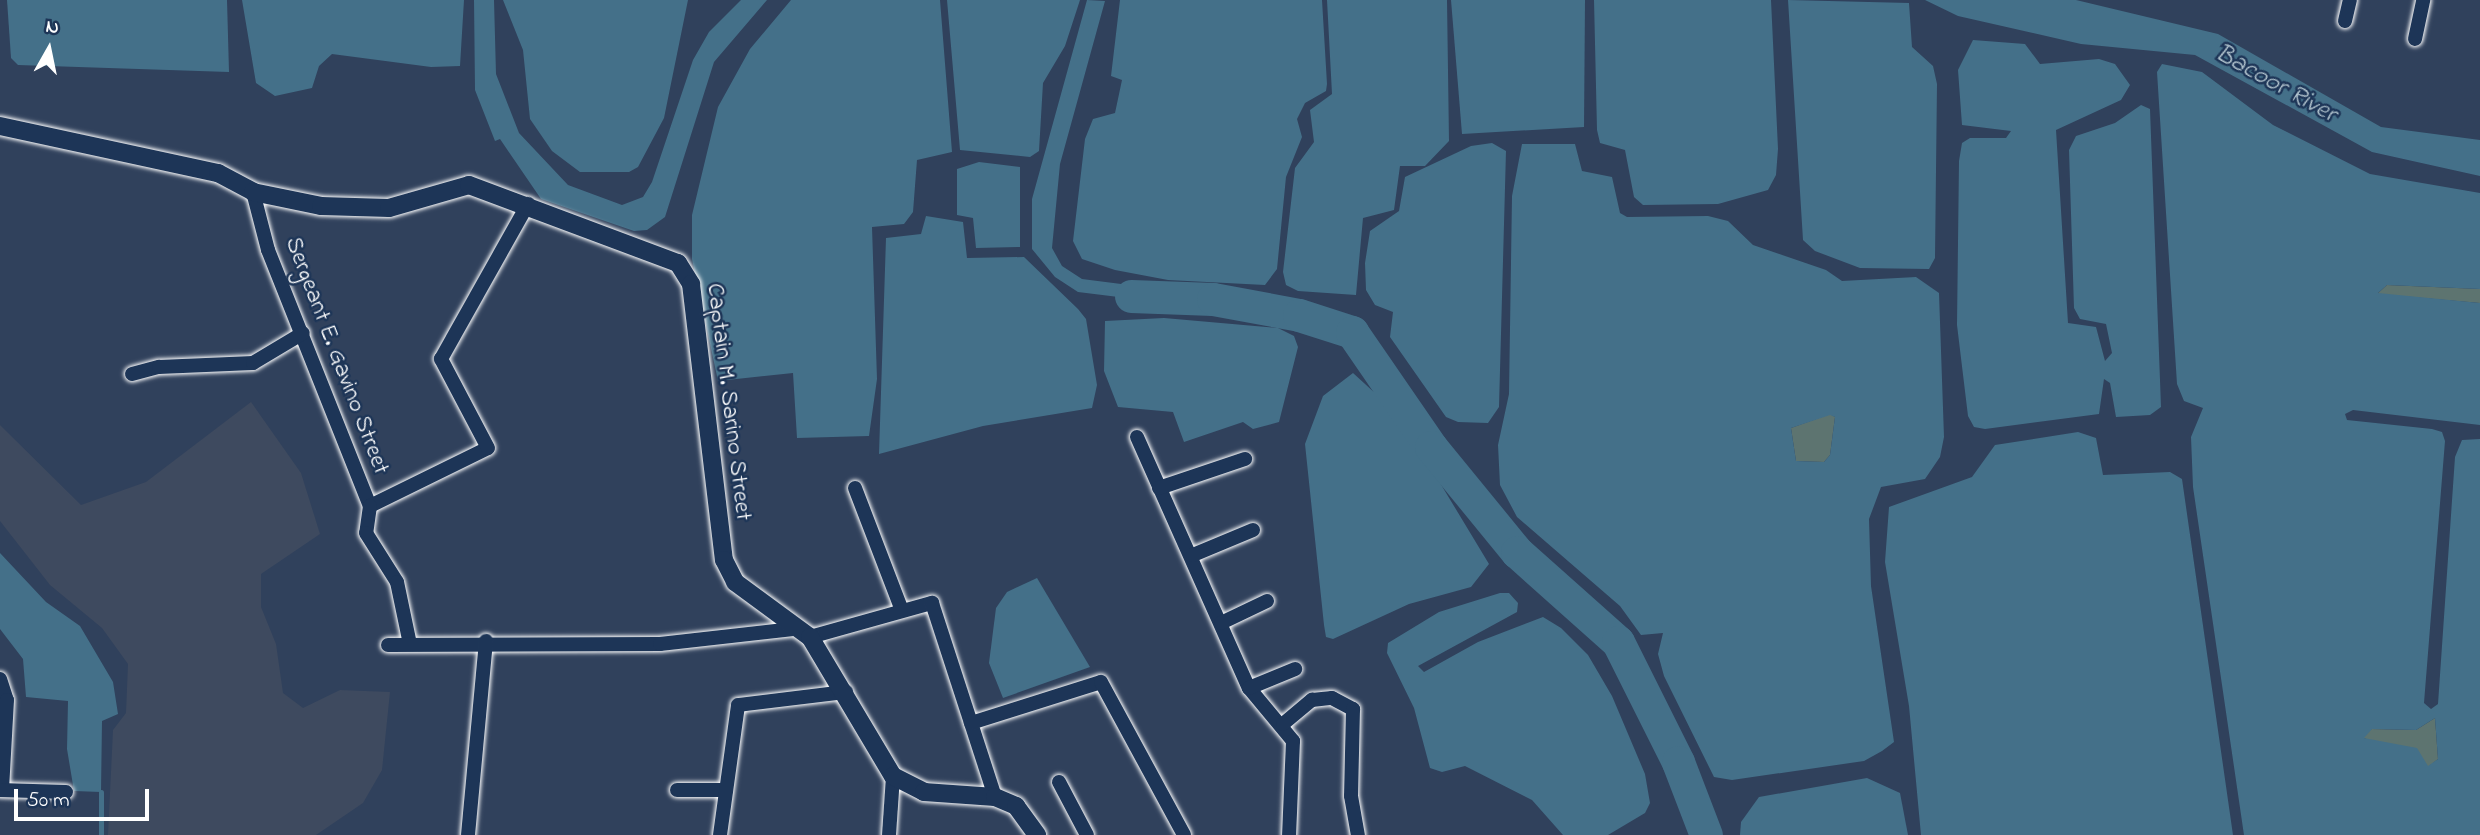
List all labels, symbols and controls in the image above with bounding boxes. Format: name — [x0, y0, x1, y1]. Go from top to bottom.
text: N — [44, 13, 61, 42]
north arrow — [14, 14, 84, 84]
water label: Bacoor River — [2209, 39, 2341, 131]
street label: Sergeant E. Gavino Street — [277, 233, 395, 479]
street label: Captain M. Sarino Street — [699, 282, 757, 522]
scale bar — [18, 776, 152, 820]
text: 50 m — [27, 786, 70, 816]

